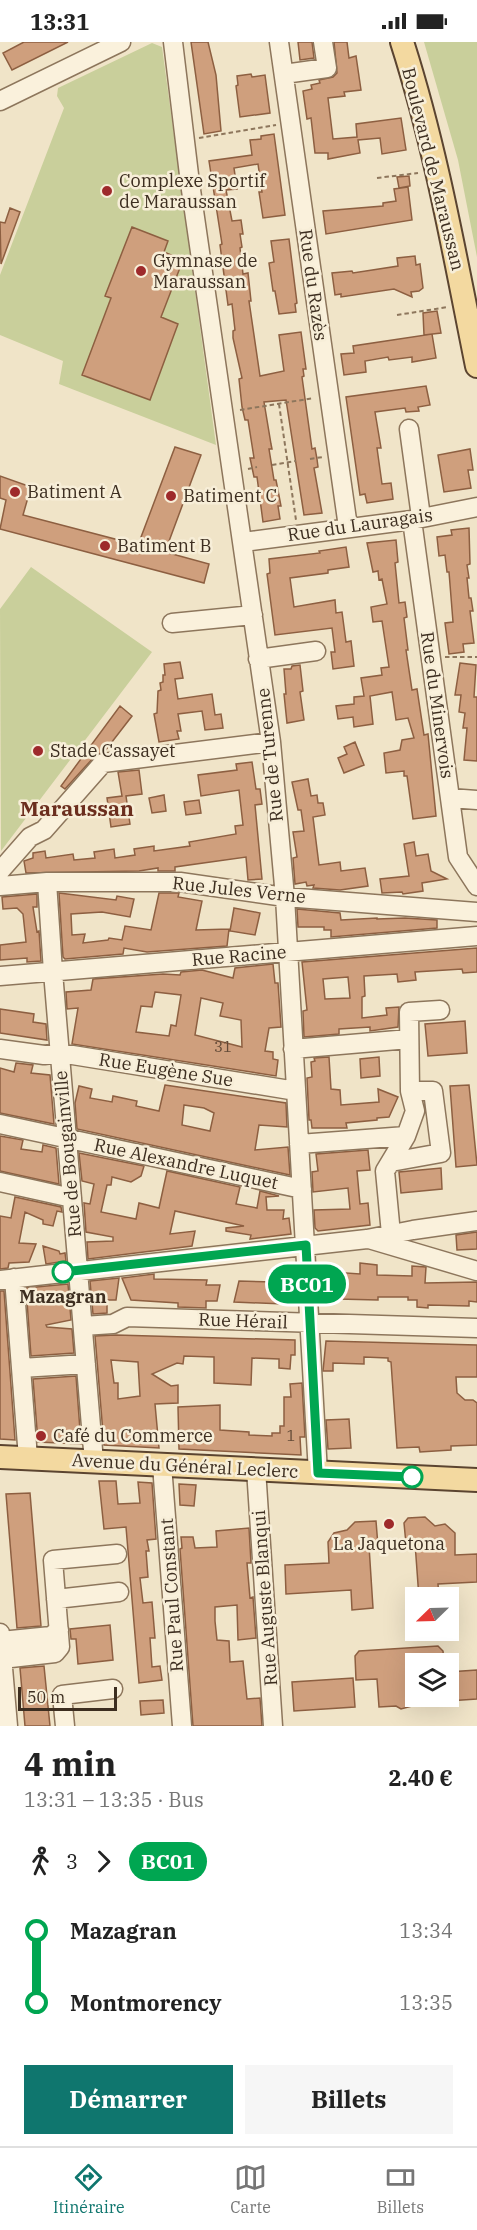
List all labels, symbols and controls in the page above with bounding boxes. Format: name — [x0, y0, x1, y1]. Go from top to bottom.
text: 13:31 — [30, 7, 89, 36]
street label: Boulevard de Maraussan — [397, 65, 470, 273]
place label: Complexe Sportif de Maraussan — [119, 169, 267, 213]
marker: Complexe Sportif de Maraussan — [100, 184, 114, 198]
street label: Rue du Razès — [294, 228, 333, 342]
place label: Gymnase de Maraussan — [153, 249, 257, 293]
marker: Gymnase de Maraussan — [134, 264, 148, 278]
place label: Batiment A — [27, 480, 123, 503]
place label: Batiment C — [183, 484, 277, 507]
marker: Batiment A — [8, 485, 22, 499]
marker: Batiment C — [164, 489, 178, 503]
street label: Rue du Lauragais — [286, 503, 434, 546]
place label: Batiment B — [117, 534, 212, 557]
marker: Batiment B — [98, 539, 112, 553]
street label: Rue du Minervois — [416, 630, 459, 780]
street label: Rue de Turenne — [251, 687, 288, 823]
place label: Stade Cassayet — [50, 739, 175, 762]
marker: Stade Cassayet — [31, 744, 45, 758]
district label: Maraussan — [20, 794, 134, 822]
street label: Rue Jules Verne — [171, 871, 307, 908]
street label: Rue Racine — [191, 940, 287, 971]
house number: 31 — [214, 1037, 232, 1056]
street label: Rue Eugène Sue — [97, 1048, 235, 1091]
street label: Rue de Bougainville — [49, 1070, 86, 1238]
street label: Rue Alexandre Luquet — [92, 1133, 280, 1194]
marker: Mazagran — [52, 1261, 74, 1283]
line badge: BC01 — [265, 1264, 349, 1304]
text: BC01 — [280, 1270, 334, 1298]
place label: Mazagran — [19, 1285, 107, 1308]
street label: Rue Hérail — [198, 1307, 288, 1334]
place label: Café du Commerce — [53, 1424, 213, 1447]
house number: 1 — [286, 1426, 296, 1445]
marker: Café du Commerce — [34, 1429, 48, 1443]
street label: Avenue du Général Leclerc — [71, 1448, 299, 1483]
unlabelled marker — [401, 1466, 423, 1488]
street label: Rue Auguste Blanqui — [247, 1509, 282, 1687]
street label: Rue Paul Constant — [155, 1517, 188, 1673]
marker: La Jaquetona — [382, 1517, 396, 1531]
place label: La Jaquetona — [333, 1532, 445, 1555]
north arrow — [405, 1587, 459, 1641]
map controls — [405, 1587, 459, 1707]
button: layers — [405, 1653, 459, 1707]
scale bar — [18, 1684, 117, 1712]
text: 50 m — [27, 1687, 65, 1707]
text: 4 min — [24, 1742, 116, 1785]
text: 2.40 € — [388, 1763, 453, 1792]
text: 13:31 – 13:35 · Bus — [24, 1786, 204, 1813]
icon: walk — [24, 1845, 57, 1878]
icon: forward — [87, 1845, 120, 1878]
text: BC01 — [141, 1847, 195, 1875]
text: 3 — [66, 1848, 78, 1875]
text: Mazagran — [70, 1916, 177, 1945]
text: 13:34 — [399, 1917, 453, 1944]
text: Montmorency — [70, 1988, 222, 2017]
text: 13:35 — [399, 1989, 453, 2016]
button: Démarrer — [24, 2065, 233, 2134]
button: Billets — [245, 2065, 453, 2134]
tab: Itinéraire — [53, 2161, 124, 2217]
tab: Carte — [230, 2161, 271, 2217]
tab: Billets — [377, 2161, 424, 2217]

